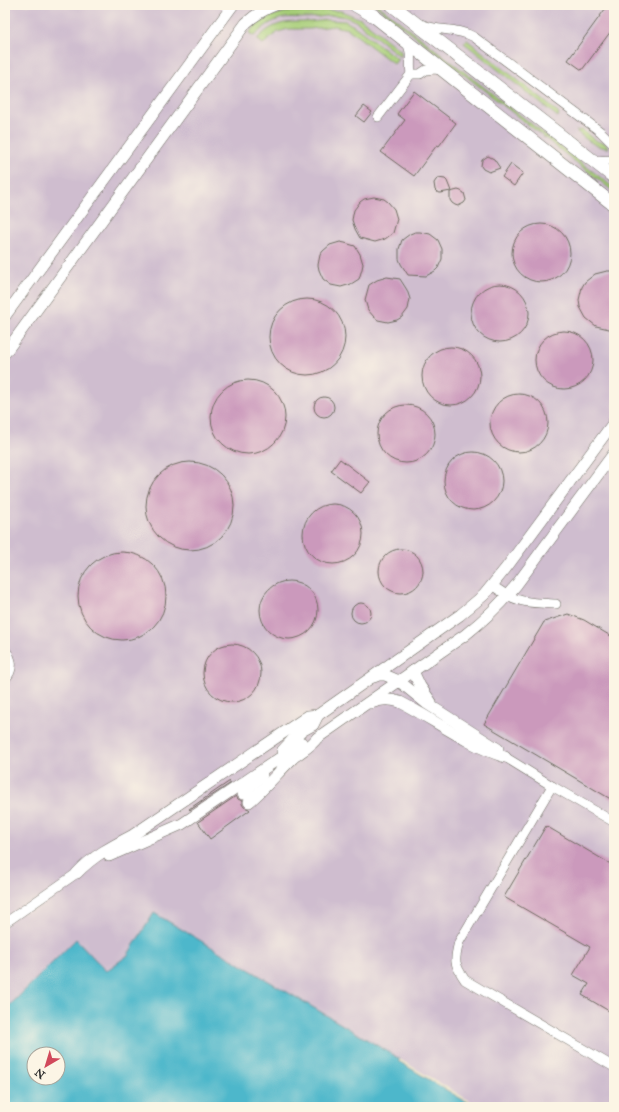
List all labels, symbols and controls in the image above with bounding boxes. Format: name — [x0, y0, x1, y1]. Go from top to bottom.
north arrow — [26, 1046, 66, 1086]
text: N — [32, 1065, 48, 1081]

